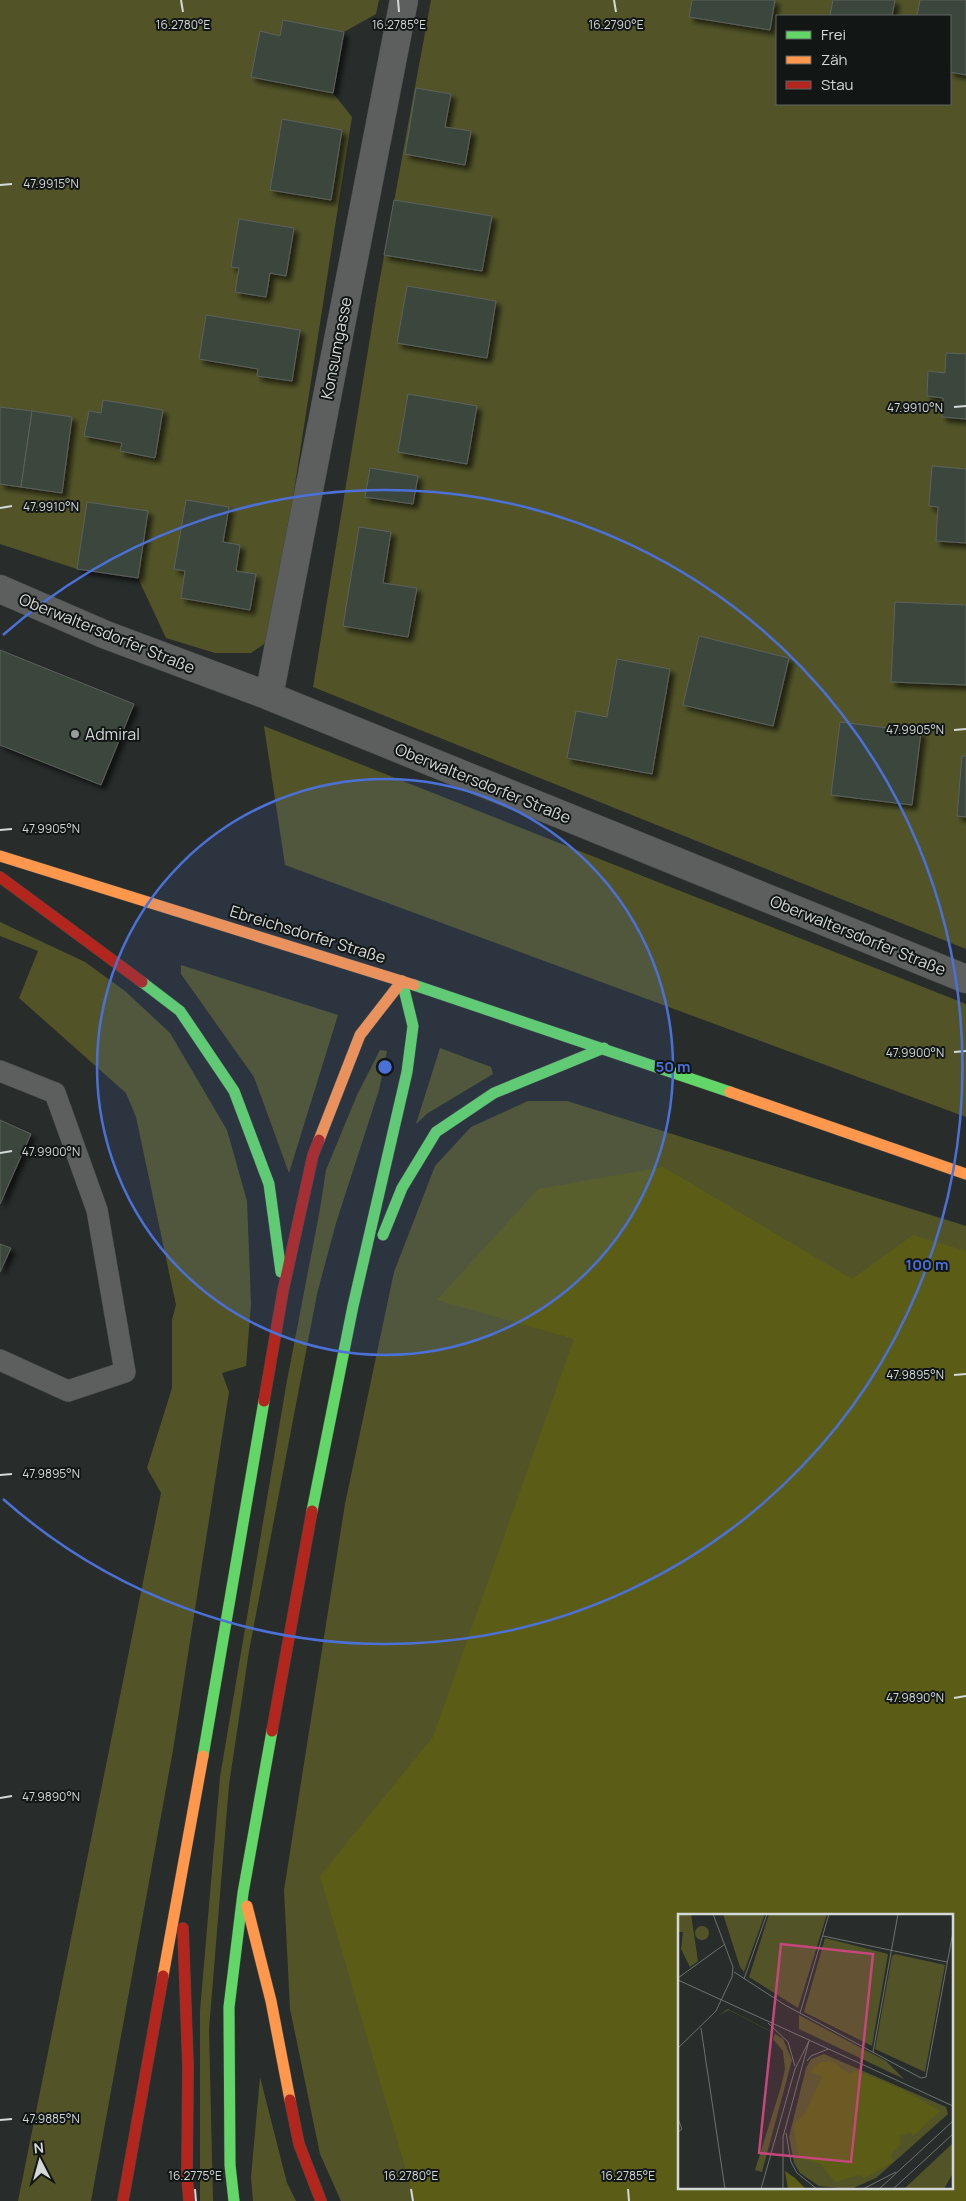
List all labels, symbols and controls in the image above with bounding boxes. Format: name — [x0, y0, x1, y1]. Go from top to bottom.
legend — [776, 15, 951, 105]
text: 16.2780°E — [156, 16, 210, 33]
text: 16.2785°E — [372, 16, 426, 33]
text: 16.2790°E — [588, 16, 644, 33]
text: Frei — [821, 24, 846, 45]
text: Zäh — [821, 49, 848, 70]
text: Stau — [821, 74, 854, 95]
text: 47.9915°N — [23, 175, 79, 192]
street label: Konsumgasse — [315, 295, 357, 401]
text: 47.9910°N — [887, 399, 943, 416]
text: 47.9910°N — [23, 498, 79, 515]
street label: Oberwaltersdorfer Straße — [16, 588, 198, 678]
text: 47.9905°N — [886, 721, 944, 738]
place label: Admiral — [85, 723, 140, 745]
marker: Admiral — [69, 728, 81, 740]
street label: Oberwaltersdorfer Straße — [392, 738, 574, 828]
text: 47.9905°N — [22, 820, 80, 837]
street label: Oberwaltersdorfer Straße — [767, 890, 949, 980]
street label: Ebreichsdorfer Straße — [227, 900, 389, 968]
text: 47.9900°N — [886, 1044, 944, 1061]
text: 50 m — [655, 1056, 691, 1077]
centre of rings — [376, 1058, 394, 1076]
text: 47.9900°N — [22, 1143, 80, 1160]
text: 100 m — [906, 1254, 948, 1275]
text: 47.9895°N — [886, 1366, 944, 1383]
text: 47.9895°N — [22, 1465, 80, 1482]
text: 47.9890°N — [886, 1689, 944, 1706]
text: 47.9890°N — [22, 1788, 80, 1805]
inset map — [678, 1914, 954, 2188]
text: 47.9885°N — [22, 2110, 80, 2127]
north arrow — [15, 2136, 65, 2186]
text: N — [33, 2138, 45, 2158]
text: 16.2775°E — [168, 2167, 222, 2184]
text: 16.2780°E — [384, 2167, 438, 2184]
text: 16.2785°E — [601, 2167, 655, 2184]

